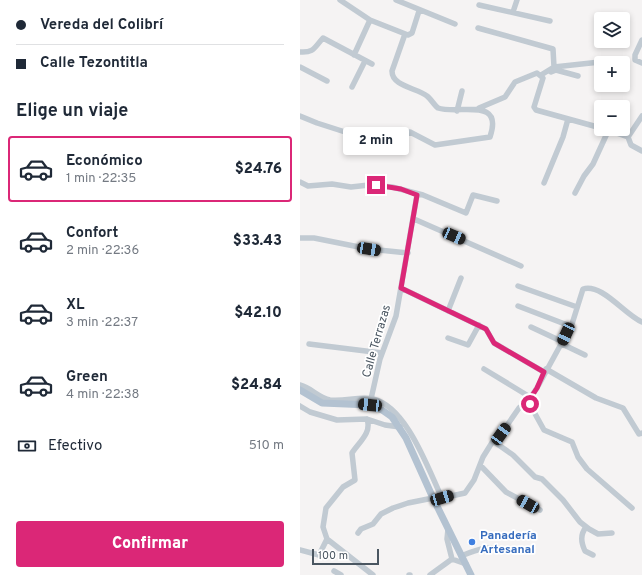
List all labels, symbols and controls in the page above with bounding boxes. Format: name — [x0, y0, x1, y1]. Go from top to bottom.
map controls — [594, 12, 630, 136]
button: layers — [594, 12, 630, 48]
text: Vereda del Colibrí — [40, 16, 163, 35]
text: Calle Tezontitla — [40, 54, 148, 73]
button: + — [594, 56, 630, 92]
text: Elige un viaje — [16, 100, 128, 123]
button: − — [594, 100, 630, 136]
callout: 2 min — [343, 127, 409, 155]
text: 2 min — [359, 133, 393, 149]
icon: car — [18, 151, 54, 187]
text: Económico — [66, 152, 143, 171]
text: $24.76 — [235, 160, 282, 179]
text: 1 min · 22:35 — [66, 171, 136, 187]
route end — [367, 176, 385, 194]
icon: car — [18, 223, 54, 259]
text: Confort — [66, 224, 118, 243]
car — [441, 226, 467, 246]
text: $33.43 — [233, 232, 282, 251]
car — [356, 241, 382, 257]
text: 2 min · 22:36 — [66, 243, 139, 259]
icon: car — [18, 295, 54, 331]
text: XL — [66, 296, 84, 315]
street label: Calle Terrazas — [359, 303, 395, 380]
text: $42.10 — [234, 304, 282, 323]
text: 3 min · 22:37 — [66, 315, 138, 331]
car — [555, 321, 577, 347]
icon: car — [18, 367, 54, 403]
text: Green — [66, 368, 108, 387]
text: $24.84 — [231, 376, 282, 395]
text: 4 min · 22:38 — [66, 387, 139, 403]
route start — [521, 395, 539, 413]
car — [357, 398, 383, 412]
car — [489, 421, 513, 447]
icon: cash — [16, 435, 38, 457]
text: Efectivo — [48, 437, 102, 456]
text: 510 m — [249, 438, 284, 454]
car — [429, 489, 455, 507]
car — [515, 493, 541, 515]
button: Confirmar — [16, 521, 284, 567]
place label: Panadería Artesanal — [480, 528, 537, 558]
marker: Panadería Artesanal — [467, 537, 477, 547]
scale bar — [312, 547, 379, 566]
text: 100 m — [318, 549, 348, 563]

